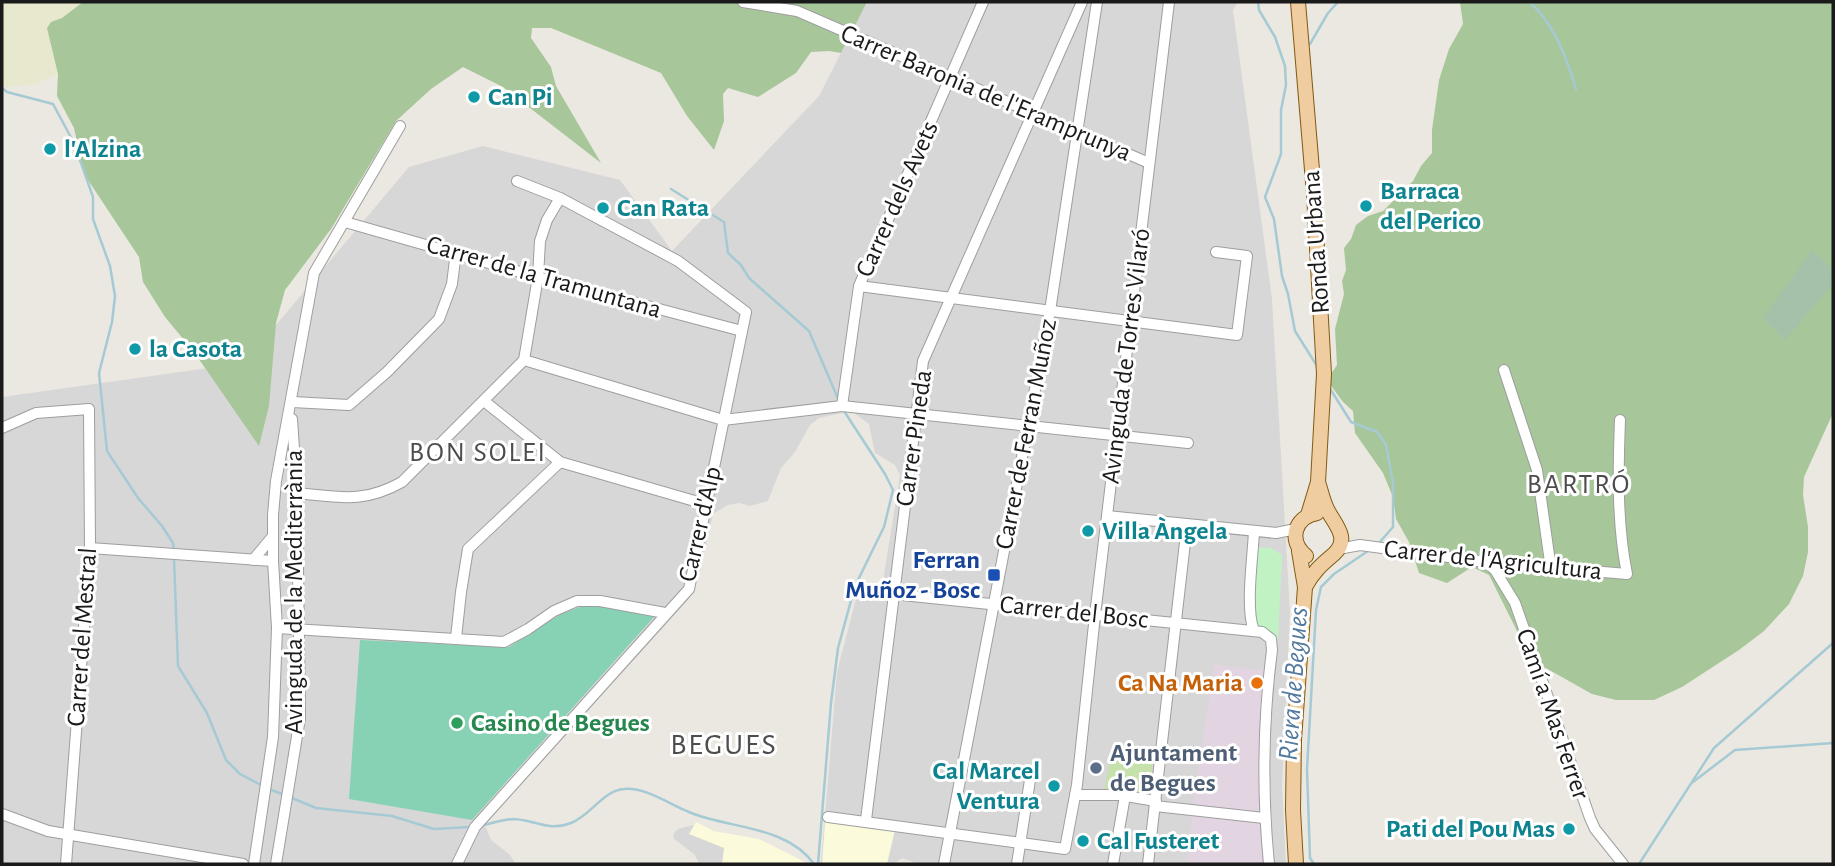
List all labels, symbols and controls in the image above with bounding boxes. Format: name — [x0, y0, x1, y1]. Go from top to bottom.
street label: Carrer Baronia de l'Eramprunya — [837, 20, 1135, 166]
place label: Can Pi — [488, 84, 553, 110]
marker: Can Pi — [466, 89, 482, 105]
street label: Carrer dels Avets — [851, 117, 943, 281]
place label: l'Alzina — [64, 136, 142, 162]
marker: l'Alzina — [42, 141, 58, 157]
street label: Ronda Urbana — [1298, 169, 1334, 315]
place label: Barraca del Perico — [1380, 178, 1481, 234]
place label: Can Rata — [617, 195, 709, 221]
marker: Barraca del Perico — [1358, 198, 1374, 214]
marker: Can Rata — [595, 200, 611, 216]
street label: Avinguda de Torres Vilaró — [1097, 227, 1155, 485]
street label: Carrer de la Tramuntana — [424, 231, 664, 323]
street label: Carrer de Ferran Muñoz — [991, 317, 1061, 551]
place label: la Casota — [149, 336, 242, 362]
marker: la Casota — [127, 341, 143, 357]
street label: Carrer Pineda — [892, 368, 936, 508]
district label: BON SOLEI — [409, 439, 547, 467]
street label: Avinguda de la Mediterrània — [281, 449, 307, 735]
street label: Carrer d'Alp — [674, 464, 726, 584]
district label: BARTRÓ — [1527, 468, 1631, 499]
place label: Villa Àngela — [1102, 516, 1228, 544]
marker: Villa Àngela — [1080, 523, 1096, 539]
street label: Carrer de l'Agricultura — [1383, 536, 1603, 584]
street label: Carrer del Mestral — [63, 547, 101, 727]
place label: Ferran Muñoz - Bosc — [845, 547, 980, 603]
marker: Ferran Muñoz - Bosc — [986, 567, 1002, 583]
street label: Carrer del Bosc — [999, 591, 1149, 633]
water label: Riera de Begues — [1275, 606, 1313, 762]
street label: Camí a Mas Ferrer — [1512, 625, 1595, 803]
place label: Ca Na Maria — [1118, 670, 1243, 696]
marker: Ca Na Maria — [1249, 675, 1265, 691]
place label: Casino de Begues — [471, 710, 650, 736]
marker: Casino de Begues — [449, 715, 465, 731]
district label: BEGUES — [670, 730, 778, 760]
place label: Ajuntament de Begues — [1110, 740, 1237, 796]
place label: Cal Marcel Ventura — [932, 758, 1040, 814]
marker: Ajuntament de Begues — [1088, 760, 1104, 776]
marker: Cal Marcel Ventura — [1046, 778, 1062, 794]
place label: Pati del Pou Mas — [1386, 816, 1555, 842]
marker: Pati del Pou Mas — [1561, 821, 1577, 837]
place label: Cal Fusteret — [1097, 828, 1219, 854]
marker: Cal Fusteret — [1075, 833, 1091, 849]

